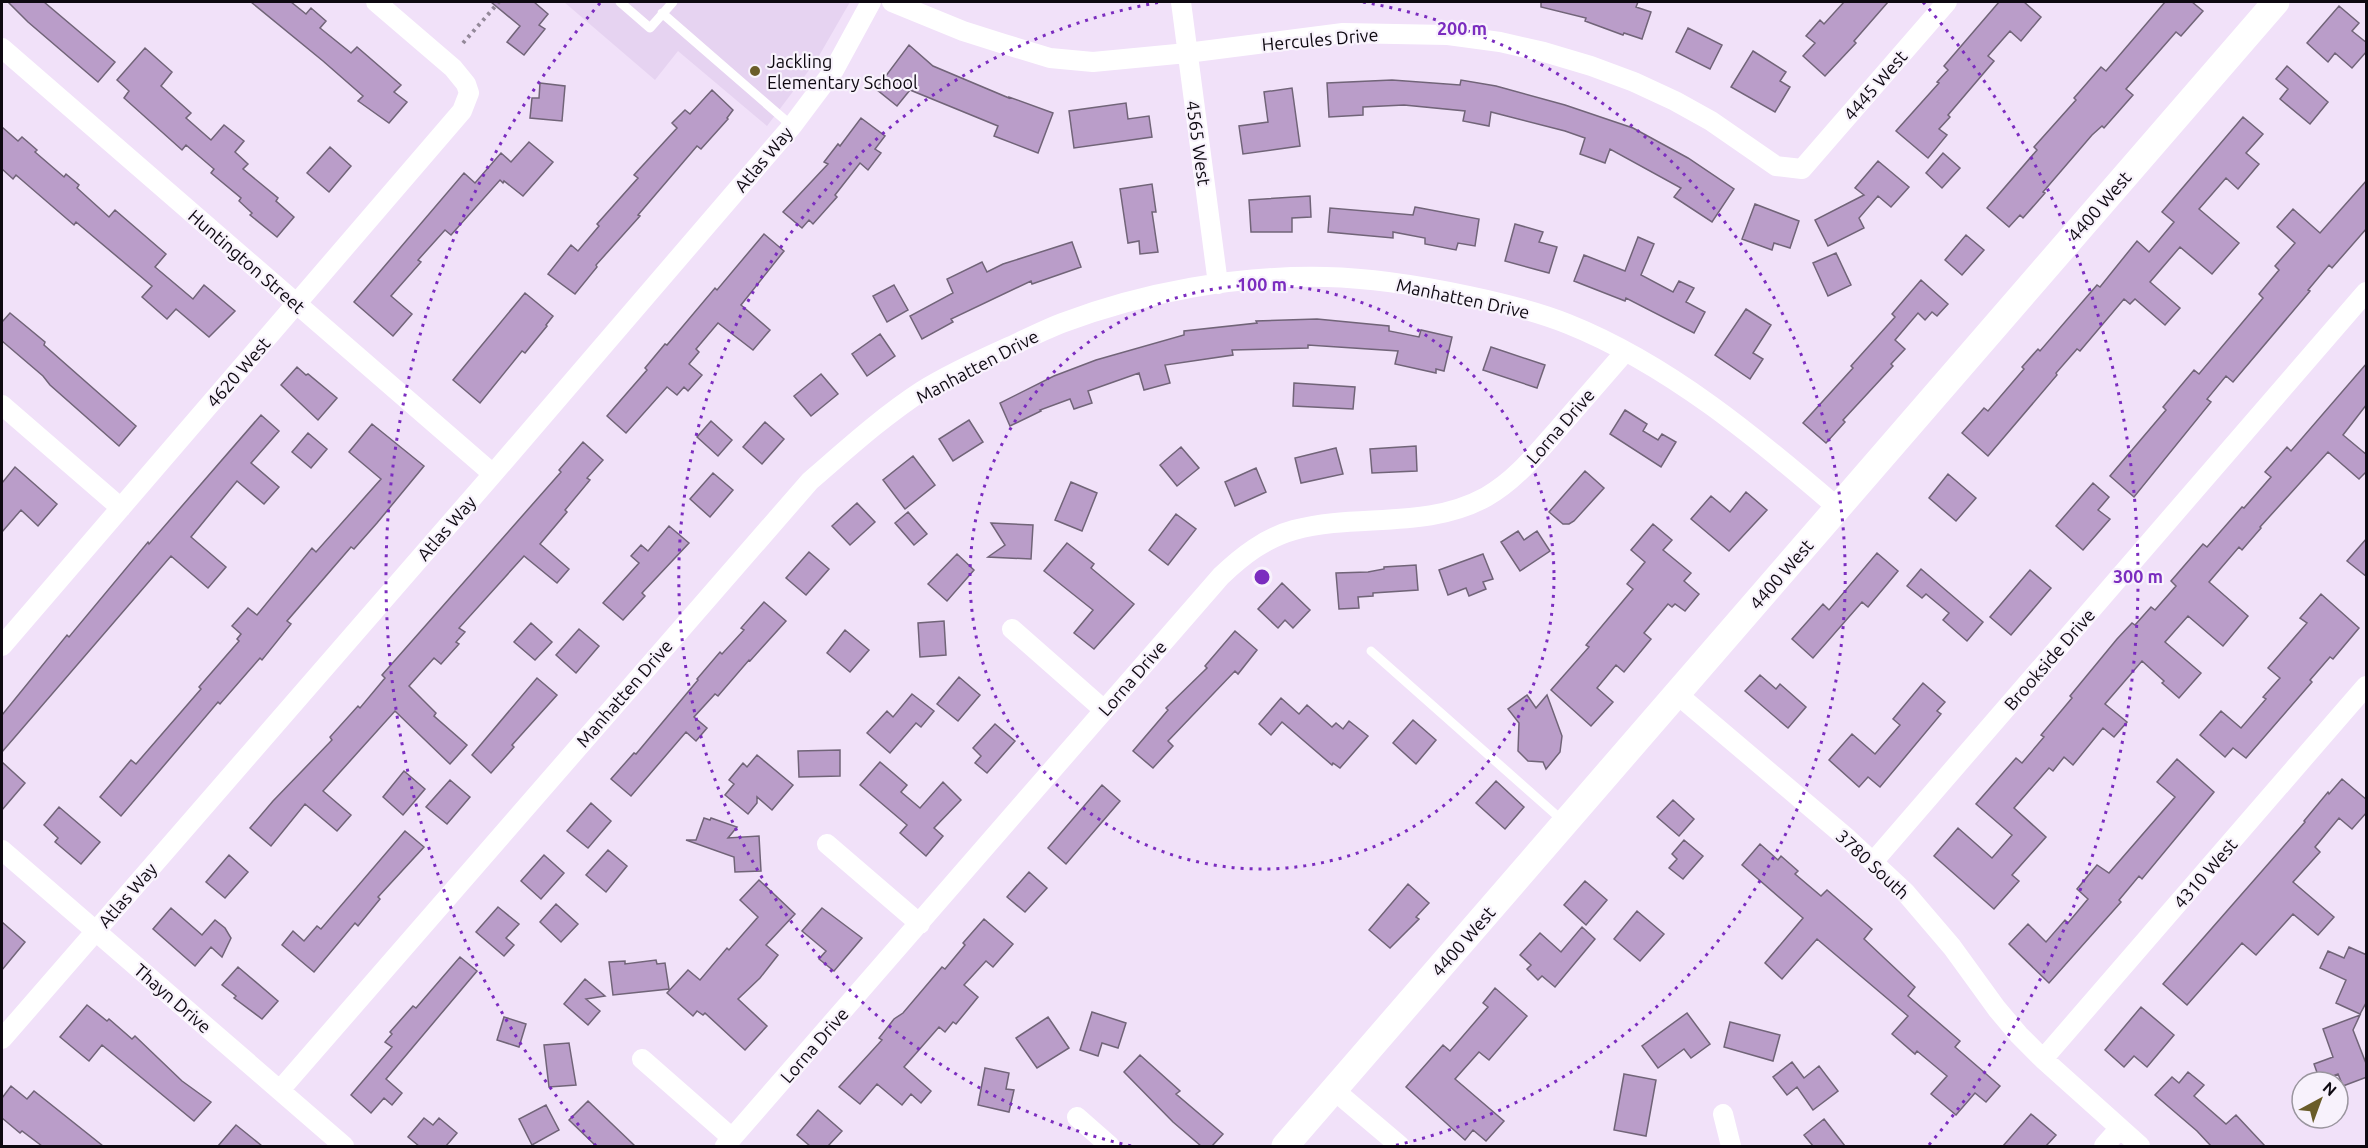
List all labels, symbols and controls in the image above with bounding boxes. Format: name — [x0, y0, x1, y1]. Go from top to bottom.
text: 200 m — [1437, 18, 1487, 38]
street label: Hercules Drive — [1261, 24, 1379, 54]
street label: 4445 West — [1839, 46, 1911, 124]
place label: Jackling Elementary School — [767, 51, 918, 92]
marker: Jackling Elementary School — [748, 64, 762, 78]
street label: 4565 West — [1183, 99, 1215, 187]
street label: Atlas Way — [730, 122, 796, 196]
street label: 4400 West — [2063, 167, 2135, 245]
street label: Huntington Street — [185, 205, 309, 317]
text: 100 m — [1237, 274, 1287, 294]
street label: Manhatten Drive — [1395, 274, 1531, 322]
street label: Manhatten Drive — [912, 325, 1042, 407]
street label: 4620 West — [202, 333, 274, 411]
street label: Lorna Drive — [1522, 384, 1598, 468]
street label: Atlas Way — [413, 491, 480, 564]
street label: 4400 West — [1745, 535, 1817, 613]
text: 300 m — [2113, 566, 2163, 586]
centre of rings — [1252, 567, 1272, 587]
street label: Brookside Drive — [2000, 604, 2098, 714]
street label: Manhatten Drive — [572, 635, 676, 751]
street label: Lorna Drive — [1094, 636, 1170, 720]
street label: 3780 South — [1832, 825, 1914, 903]
street label: 4310 West — [2169, 834, 2241, 912]
street label: Atlas Way — [94, 858, 161, 931]
street label: 4400 West — [1427, 902, 1499, 980]
street label: Thayn Drive — [131, 959, 215, 1037]
street label: Lorna Drive — [776, 1003, 852, 1087]
north arrow — [2290, 1070, 2350, 1130]
text: N — [2319, 1078, 2340, 1099]

